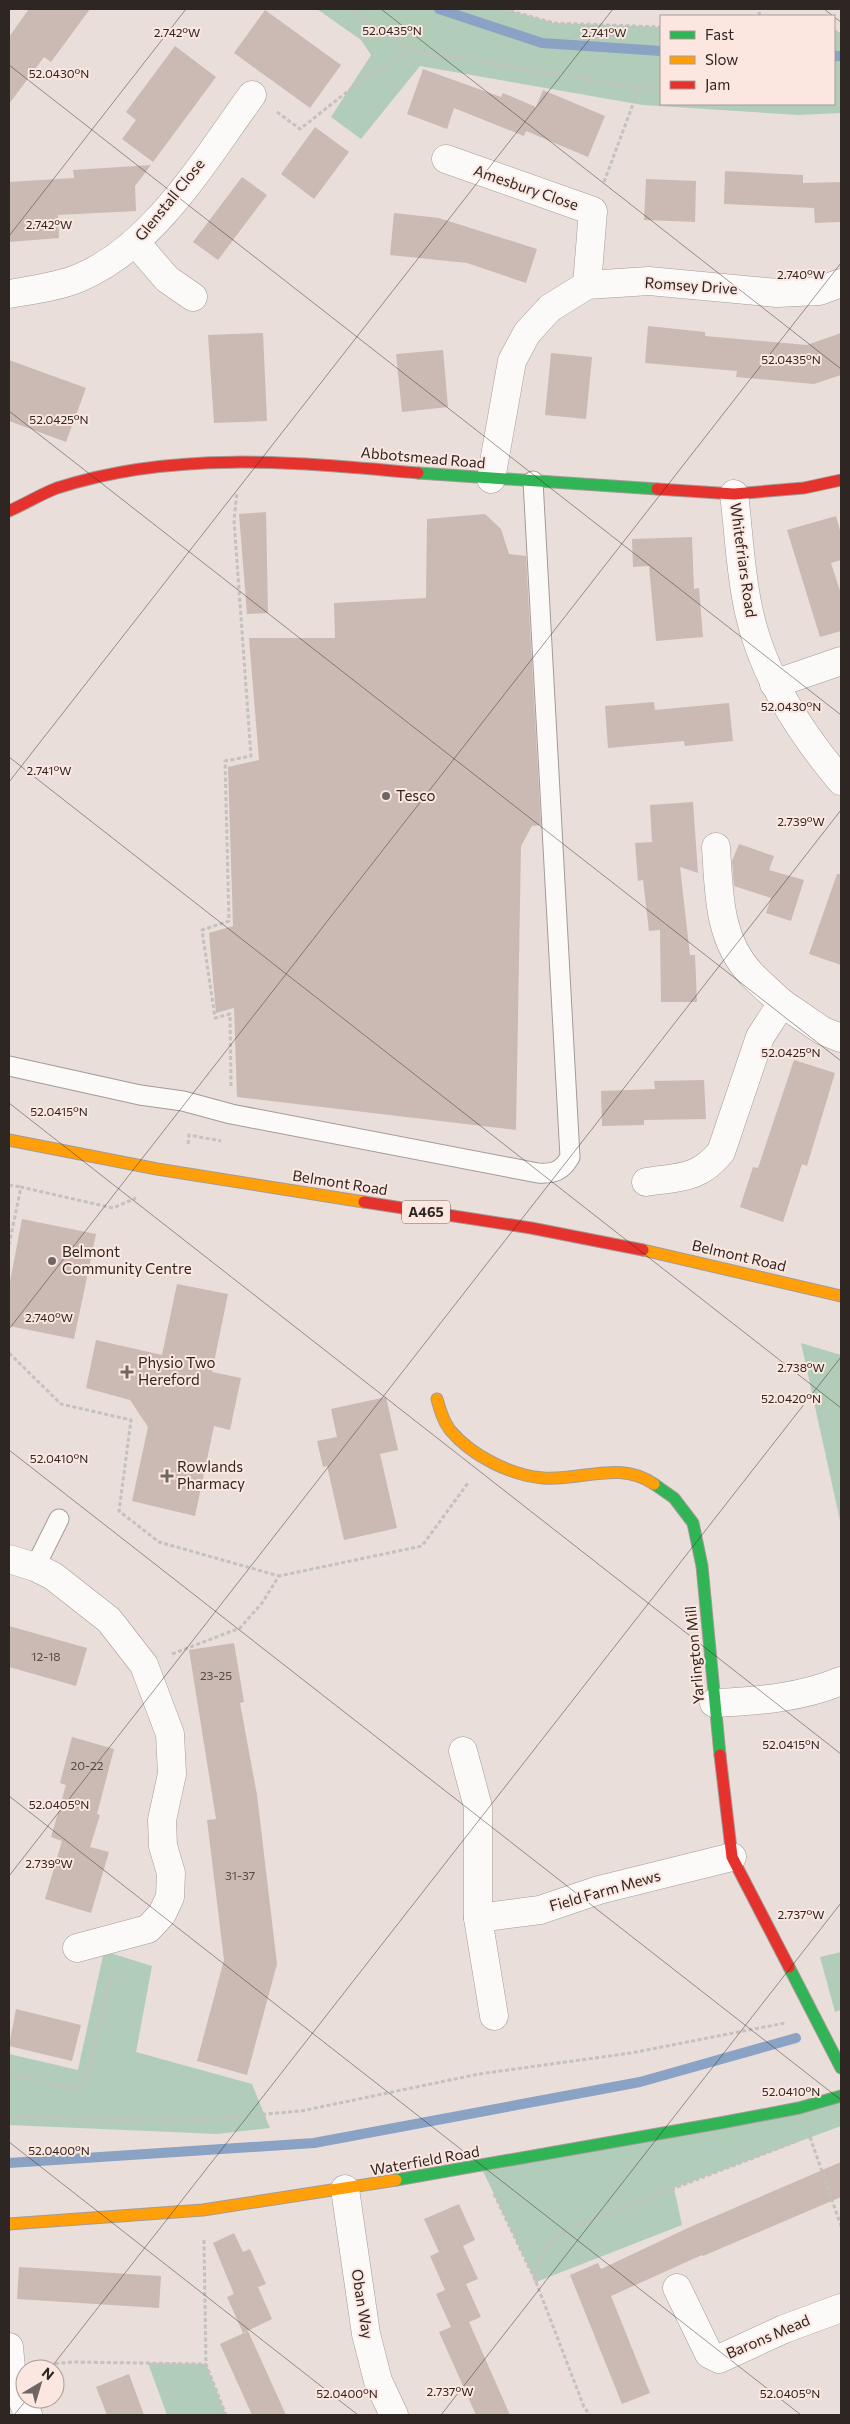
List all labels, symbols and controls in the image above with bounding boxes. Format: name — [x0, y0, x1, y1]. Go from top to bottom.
legend — [660, 15, 835, 105]
text: 52.0435°N — [362, 23, 422, 37]
text: 2.742°W — [154, 25, 200, 39]
text: 2.741°W — [582, 25, 626, 39]
text: Fast — [705, 25, 734, 43]
text: Slow — [705, 50, 738, 68]
text: 52.0430°N — [29, 66, 89, 80]
text: Jam — [705, 75, 730, 93]
street label: Glenstall Close — [131, 155, 208, 244]
street label: Amesbury Close — [472, 161, 581, 213]
text: 2.742°W — [26, 217, 72, 231]
text: 2.740°W — [777, 267, 825, 281]
street label: Romsey Drive — [644, 273, 738, 297]
text: 52.0435°N — [761, 352, 821, 366]
text: 52.0425°N — [29, 412, 89, 426]
street label: Abbotsmead Road — [360, 443, 486, 471]
street label: Whitefriars Road — [727, 501, 761, 618]
text: 52.0430°N — [761, 699, 821, 713]
text: 2.741°W — [27, 763, 71, 777]
place label: Tesco — [396, 786, 436, 804]
marker: Tesco — [380, 790, 392, 802]
text: 2.739°W — [777, 814, 825, 828]
text: 52.0425°N — [761, 1045, 821, 1059]
text: 52.0415°N — [30, 1104, 88, 1118]
street label: Belmont Road — [291, 1166, 389, 1198]
road number: A465 — [402, 1200, 450, 1224]
street label: Belmont Road — [690, 1235, 788, 1275]
place label: Belmont Community Centre — [62, 1242, 192, 1277]
marker: Belmont Community Centre — [46, 1255, 58, 1267]
text: 2.740°W — [25, 1310, 73, 1324]
place label: Physio Two Hereford — [138, 1353, 215, 1388]
text: 2.738°W — [777, 1360, 825, 1374]
marker: Physio Two Hereford — [120, 1365, 134, 1379]
text: 52.0420°N — [761, 1391, 821, 1405]
text: 52.0410°N — [30, 1451, 88, 1465]
place label: Rowlands Pharmacy — [177, 1457, 245, 1492]
marker: Rowlands Pharmacy — [161, 1470, 173, 1482]
street label: Yarlington Mill — [681, 1605, 707, 1705]
house number: 12-18 — [31, 1649, 61, 1663]
house number: 23-25 — [200, 1668, 232, 1682]
text: 52.0415°N — [762, 1737, 820, 1751]
house number: 20-22 — [71, 1758, 104, 1772]
text: 52.0405°N — [29, 1797, 89, 1811]
text: 2.739°W — [25, 1856, 73, 1870]
street label: Field Farm Mews — [547, 1866, 662, 1914]
house number: 31-37 — [225, 1868, 255, 1882]
text: 2.737°W — [778, 1907, 824, 1921]
text: 52.0410°N — [762, 2084, 820, 2098]
street label: Waterfield Road — [369, 2142, 481, 2178]
text: 52.0400°N — [28, 2143, 90, 2157]
street label: Oban Way — [349, 2268, 377, 2340]
street label: Barons Mead — [723, 2310, 812, 2362]
north arrow — [15, 2359, 65, 2409]
text: N — [39, 2363, 58, 2383]
text: 2.737°W — [427, 2384, 473, 2398]
text: 52.0400°N — [316, 2386, 378, 2400]
text: 52.0405°N — [760, 2386, 820, 2400]

